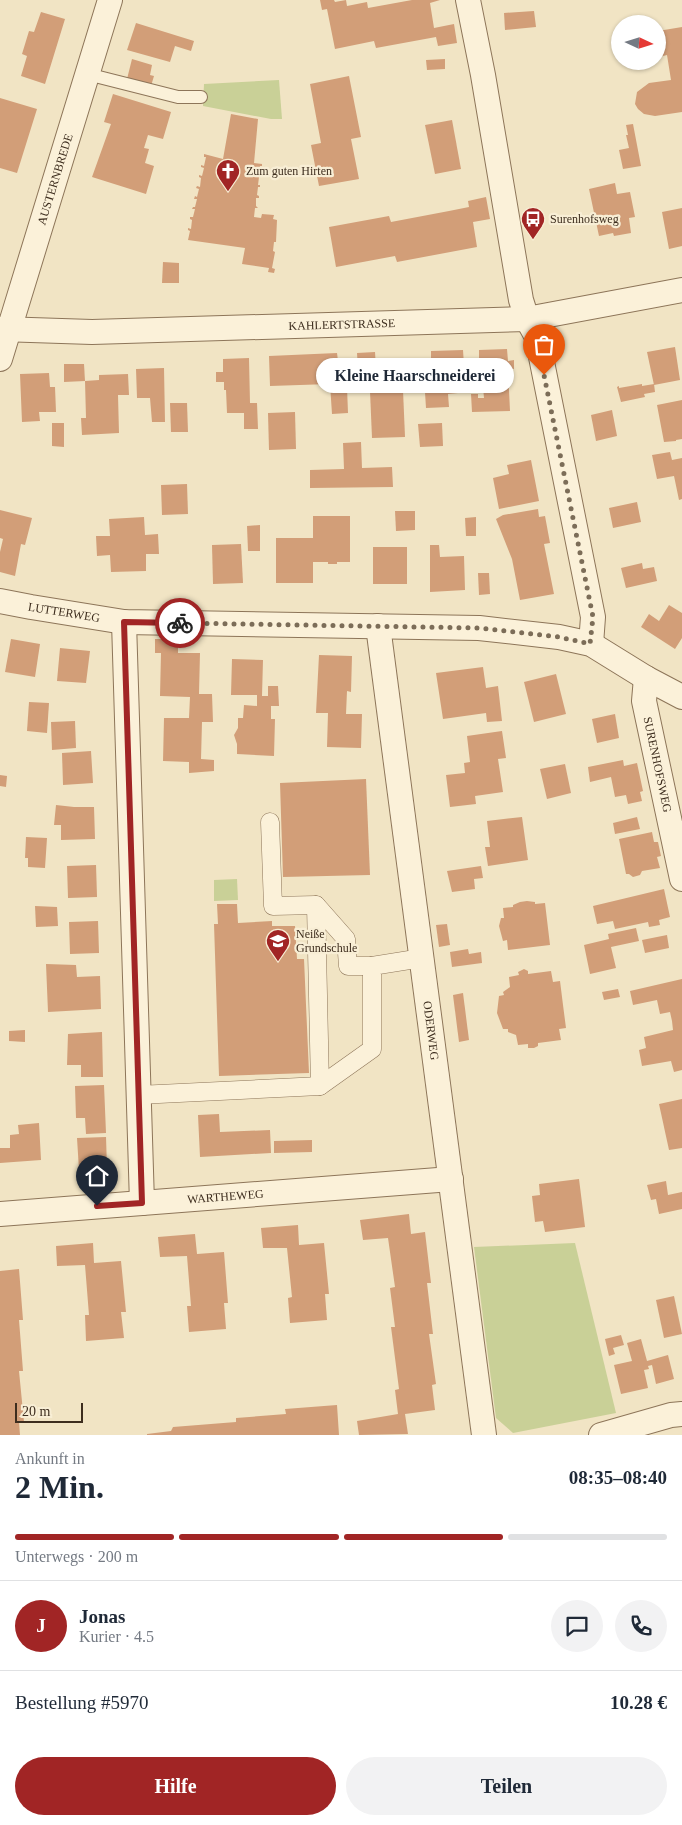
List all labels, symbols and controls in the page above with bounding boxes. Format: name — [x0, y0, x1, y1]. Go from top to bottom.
north arrow — [611, 15, 666, 70]
map controls — [611, 15, 666, 70]
street label: AUSTERNBREDE — [34, 132, 76, 227]
church icon: Zum guten Hirten — [215, 158, 241, 192]
place label: Zum guten Hirten — [246, 164, 332, 178]
bus stop icon: Surenhofsweg — [520, 206, 546, 240]
place label: Surenhofsweg — [550, 212, 619, 226]
street label: KAHLERTSTRASSE — [288, 316, 395, 333]
pin — [523, 324, 565, 375]
icon: bag — [530, 331, 558, 359]
callout: Kleine Haarschneiderei — [316, 358, 514, 392]
text: Kleine Haarschneiderei — [334, 367, 496, 384]
courier — [155, 598, 205, 648]
street label: LUTTERWEG — [27, 600, 101, 625]
icon: bike — [166, 609, 194, 637]
street label: SURENHOFSWEG — [641, 715, 675, 814]
place label: Neiße Grundschule — [296, 927, 357, 955]
school or university icon: Neiße Grundschule — [265, 928, 291, 962]
street label: ODERWEG — [420, 1000, 442, 1061]
pin — [76, 1155, 118, 1206]
icon: home — [83, 1162, 111, 1190]
street label: WARTHEWEG — [187, 1187, 264, 1206]
scale bar — [15, 1400, 82, 1423]
text: 20 m — [22, 1404, 50, 1419]
text: Ankunft in — [15, 1450, 85, 1467]
text: 08:35–08:40 — [569, 1467, 667, 1488]
text: 2 Min. — [15, 1469, 104, 1505]
text: Unterwegs · 200 m — [15, 1548, 138, 1565]
button: chat — [551, 1600, 603, 1652]
button: phone — [615, 1600, 667, 1652]
text: Jonas — [79, 1606, 125, 1627]
text: J — [36, 1615, 46, 1636]
text: Kurier · 4.5 — [79, 1628, 154, 1645]
text: Bestellung #5970 — [15, 1692, 149, 1713]
text: 10.28 € — [610, 1692, 667, 1713]
button: Hilfe — [15, 1757, 336, 1815]
button: Teilen — [346, 1757, 667, 1815]

